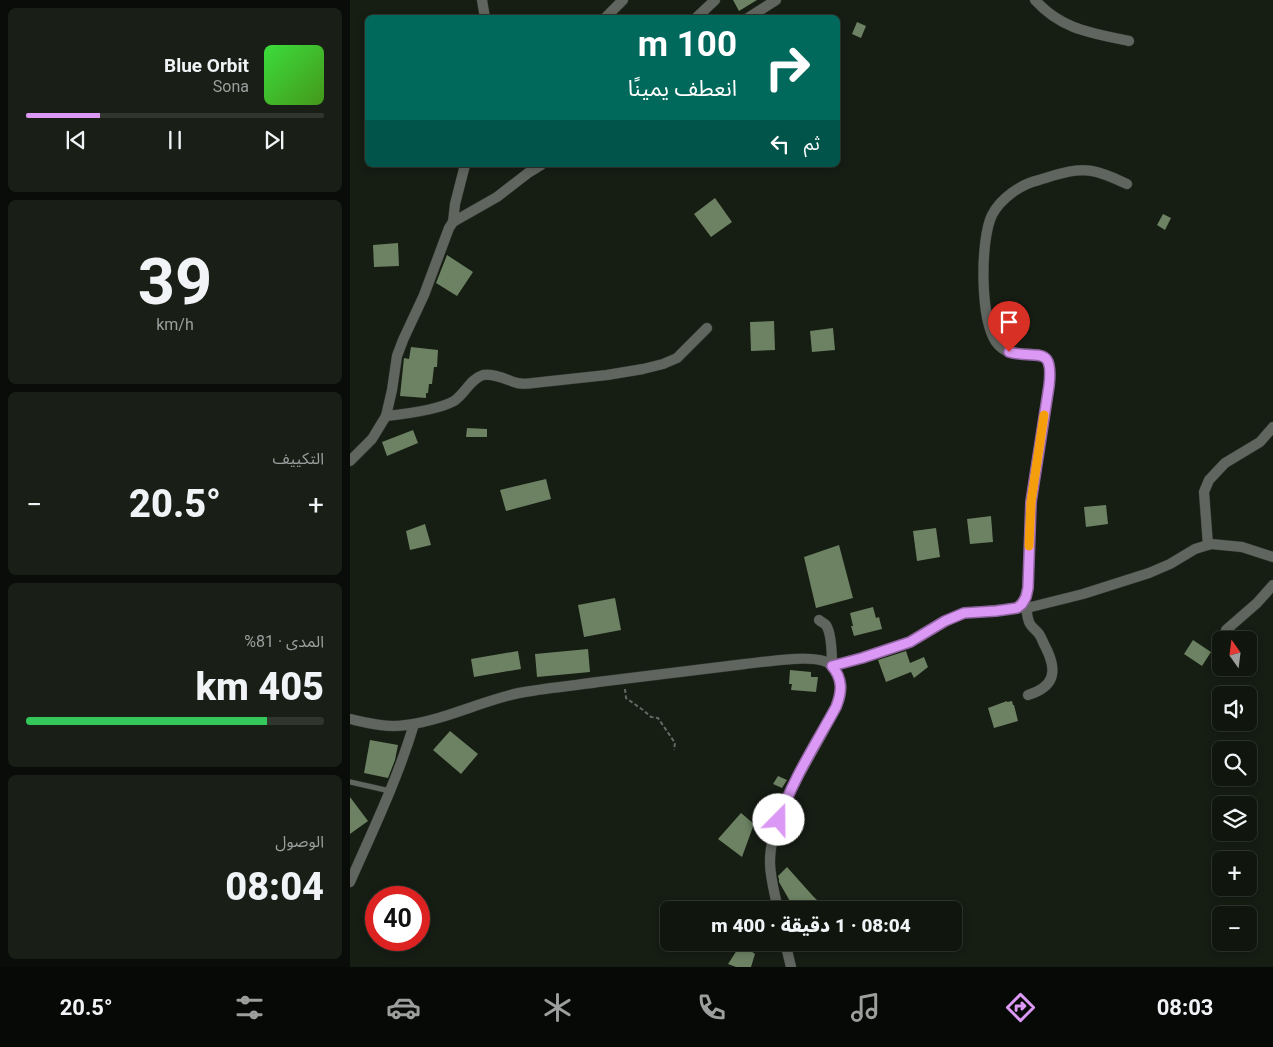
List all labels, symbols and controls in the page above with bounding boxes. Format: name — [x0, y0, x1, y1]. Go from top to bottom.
text: 100 m — [638, 24, 737, 65]
icon: right — [755, 35, 820, 100]
text: Blue Orbit — [164, 54, 249, 77]
text: انعطف يمينًا — [628, 76, 737, 101]
text: Sona — [213, 77, 249, 96]
icon: previous — [62, 126, 90, 154]
icon: pause — [161, 126, 189, 154]
icon: next — [260, 126, 288, 154]
icon: left — [766, 130, 794, 158]
text: ثم — [804, 132, 820, 155]
text: 39 — [138, 244, 212, 320]
pin — [988, 301, 1030, 352]
icon: arrive — [995, 308, 1023, 336]
text: km/h — [156, 315, 194, 334]
text: التكييف — [272, 449, 324, 468]
text: 20.5° — [129, 482, 221, 526]
text: − — [26, 488, 42, 521]
text: + — [308, 488, 324, 521]
north arrow — [1212, 631, 1258, 676]
map controls — [1212, 631, 1257, 951]
text: المدى · 81% — [244, 632, 324, 651]
text: 405 km — [195, 665, 324, 709]
button: sound — [1212, 686, 1257, 731]
button: search — [1212, 741, 1257, 786]
position arrow — [752, 793, 804, 845]
button: layers — [1212, 796, 1257, 841]
text: الوصول — [275, 832, 324, 851]
button: + — [1212, 851, 1257, 896]
text: 08:04 — [225, 865, 324, 909]
speed limit sign: 40 — [365, 886, 430, 951]
button: − — [1212, 906, 1257, 951]
text: 08:04 · 1 دقيقة · 400 m — [711, 914, 911, 937]
icon: filters — [232, 990, 267, 1025]
icon: car — [386, 990, 421, 1025]
icon: climate — [540, 990, 575, 1025]
icon: phone — [694, 990, 729, 1025]
icon: music — [848, 990, 883, 1025]
icon: directions — [1003, 990, 1038, 1025]
text: 20.5° — [60, 995, 113, 1020]
text: 08:03 — [1157, 995, 1213, 1020]

